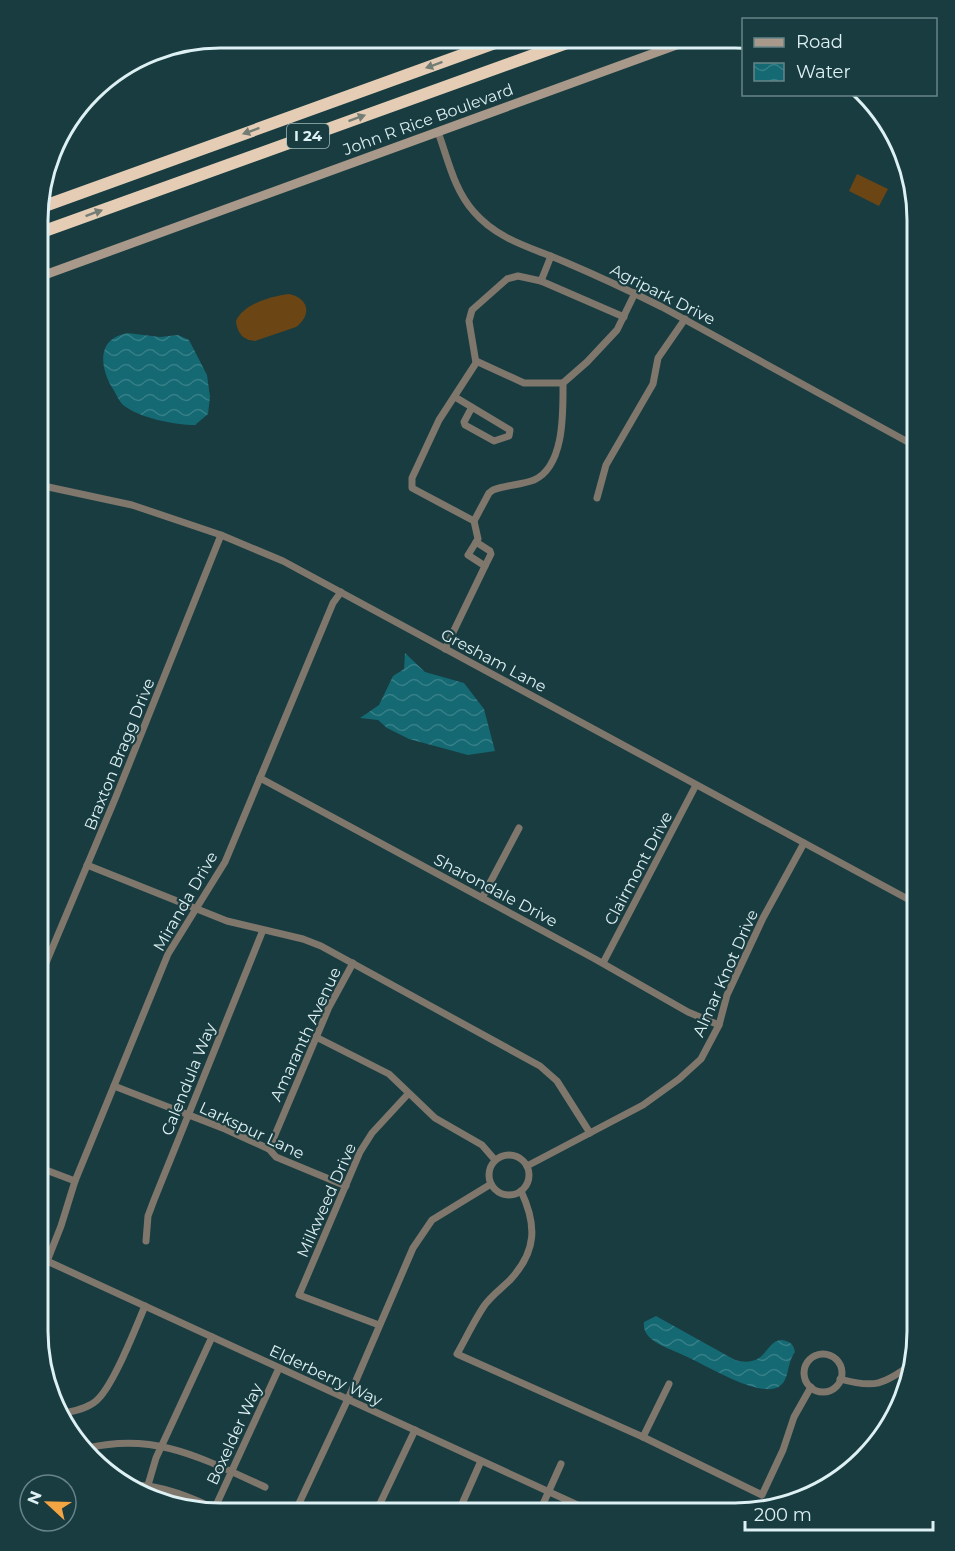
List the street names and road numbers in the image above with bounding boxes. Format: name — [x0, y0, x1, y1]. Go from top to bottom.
street label: John R Rice Boulevard — [340, 80, 516, 159]
road number: I 24 — [287, 124, 329, 148]
street label: Agripark Drive — [607, 260, 718, 329]
street label: Gresham Lane — [438, 625, 550, 696]
street label: Braxton Bragg Drive — [80, 675, 159, 833]
street label: Clairmont Drive — [600, 808, 676, 928]
street label: Miranda Drive — [149, 848, 222, 954]
street label: Sharondale Drive — [431, 850, 561, 931]
street label: Almar Knot Drive — [689, 907, 762, 1040]
street label: Amaranth Avenue — [266, 964, 345, 1104]
street label: Calendula Way — [157, 1020, 220, 1138]
street label: Larkspur Lane — [196, 1098, 307, 1163]
street label: Milkweed Drive — [293, 1140, 360, 1260]
street label: Elderberry Way — [266, 1341, 386, 1410]
street label: Boxelder Way — [203, 1380, 266, 1488]

